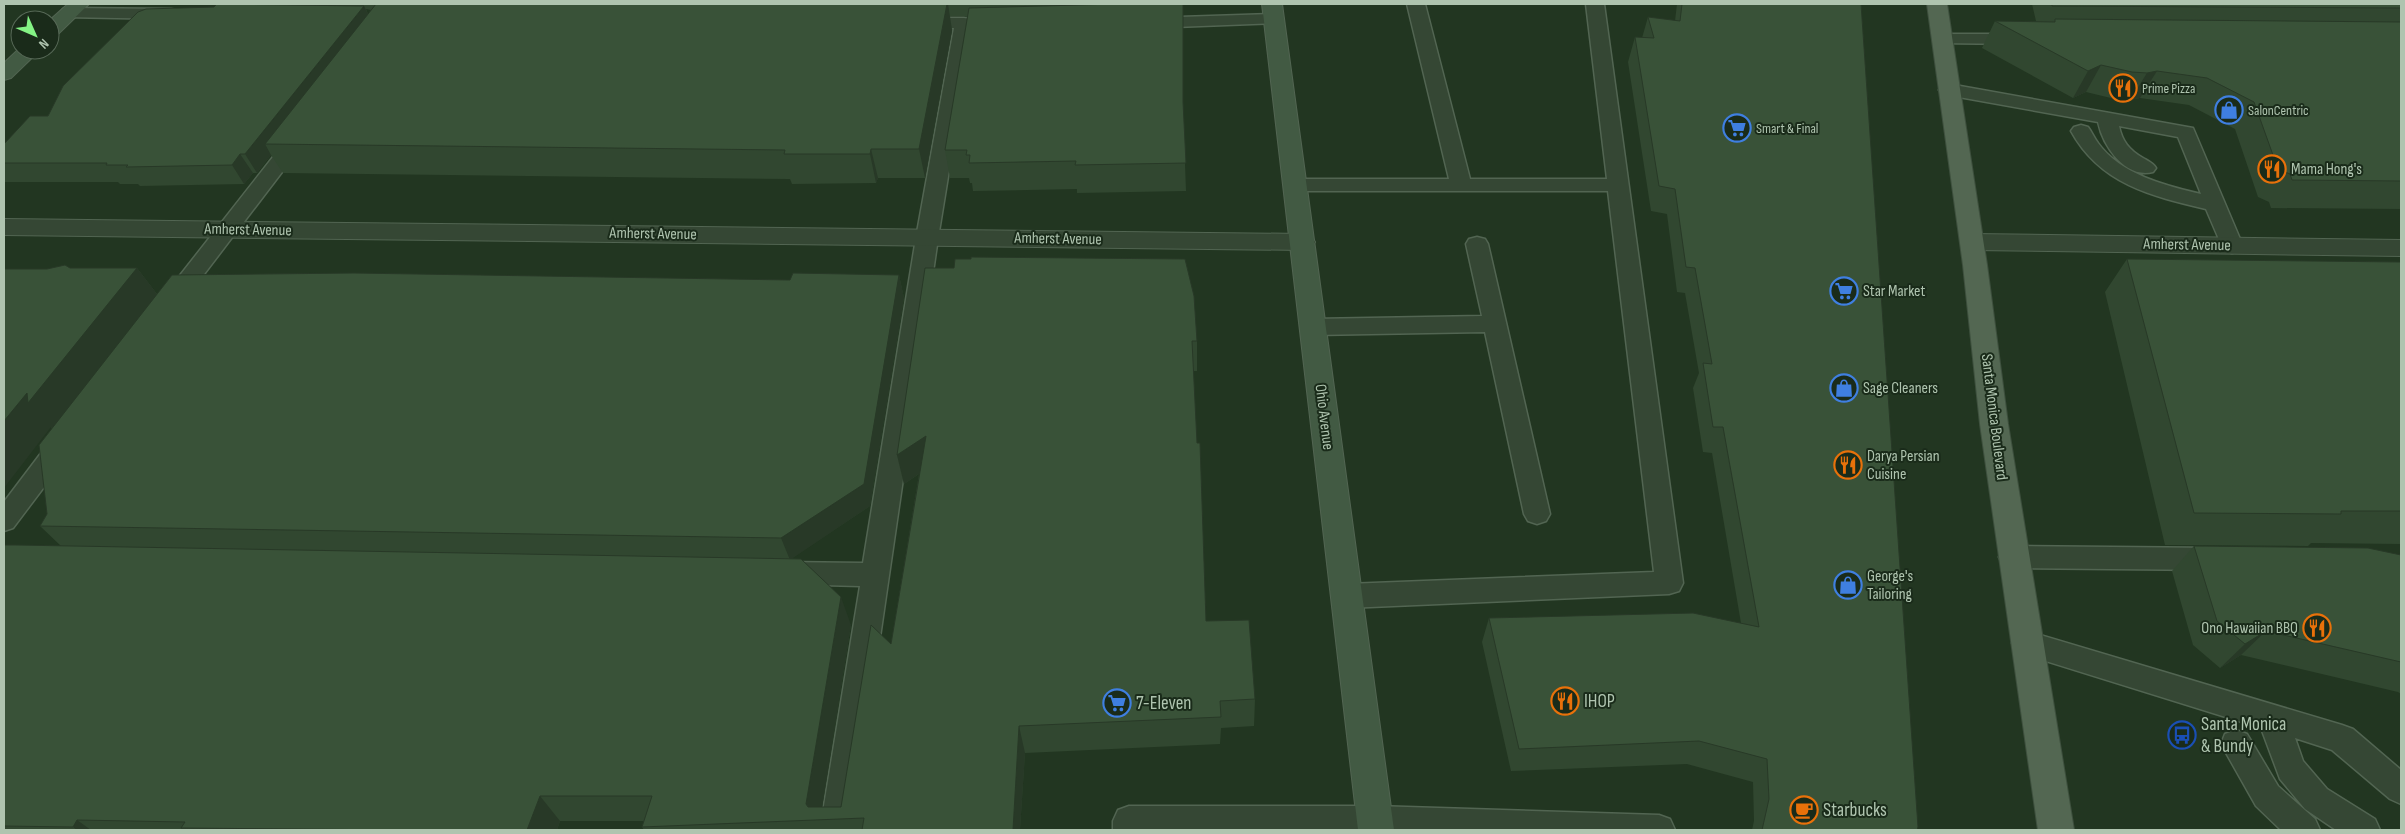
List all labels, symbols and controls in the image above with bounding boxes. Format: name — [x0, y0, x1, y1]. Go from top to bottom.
north arrow — [10, 10, 60, 60]
text: N — [35, 35, 52, 52]
restaurant icon: Prime Pizza — [2108, 73, 2138, 103]
place label: Prime Pizza — [2142, 80, 2195, 97]
shop icon: SalonCentric — [2214, 95, 2244, 125]
place label: SalonCentric — [2248, 102, 2309, 119]
supermarket icon: Smart & Final — [1722, 113, 1752, 143]
place label: Smart & Final — [1756, 120, 1818, 137]
restaurant icon: Mama Hong's — [2257, 154, 2287, 184]
place label: Mama Hong's — [2291, 160, 2362, 179]
street label: Amherst Avenue — [203, 220, 292, 240]
street label: Amherst Avenue — [608, 224, 697, 244]
street label: Amherst Avenue — [1013, 229, 1102, 249]
street label: Amherst Avenue — [2142, 235, 2231, 255]
supermarket icon: Star Market — [1829, 276, 1859, 306]
place label: Star Market — [1863, 282, 1925, 301]
street label: Santa Monica Boulevard — [1977, 353, 2011, 481]
shop icon: Sage Cleaners — [1829, 373, 1859, 403]
place label: Sage Cleaners — [1863, 379, 1938, 398]
street label: Ohio Avenue — [1311, 383, 1337, 451]
place label: Darya Persian Cuisine — [1867, 447, 1940, 484]
restaurant icon: Darya Persian Cuisine — [1833, 450, 1863, 480]
place label: George's Tailoring — [1867, 567, 1914, 604]
shop icon: George's Tailoring — [1833, 570, 1863, 600]
restaurant icon: Ono Hawaiian BBQ — [2302, 613, 2332, 643]
place label: Ono Hawaiian BBQ — [2201, 619, 2298, 638]
restaurant icon: IHOP — [1550, 686, 1580, 716]
supermarket icon: 7-Eleven — [1102, 688, 1132, 718]
place label: IHOP — [1584, 690, 1615, 713]
place label: 7-Eleven — [1136, 692, 1191, 715]
place label: Santa Monica & Bundy — [2201, 713, 2286, 758]
bus stop icon: Santa Monica & Bundy — [2167, 720, 2197, 750]
cafe icon: Starbucks — [1789, 795, 1819, 825]
place label: Starbucks — [1823, 799, 1887, 822]

